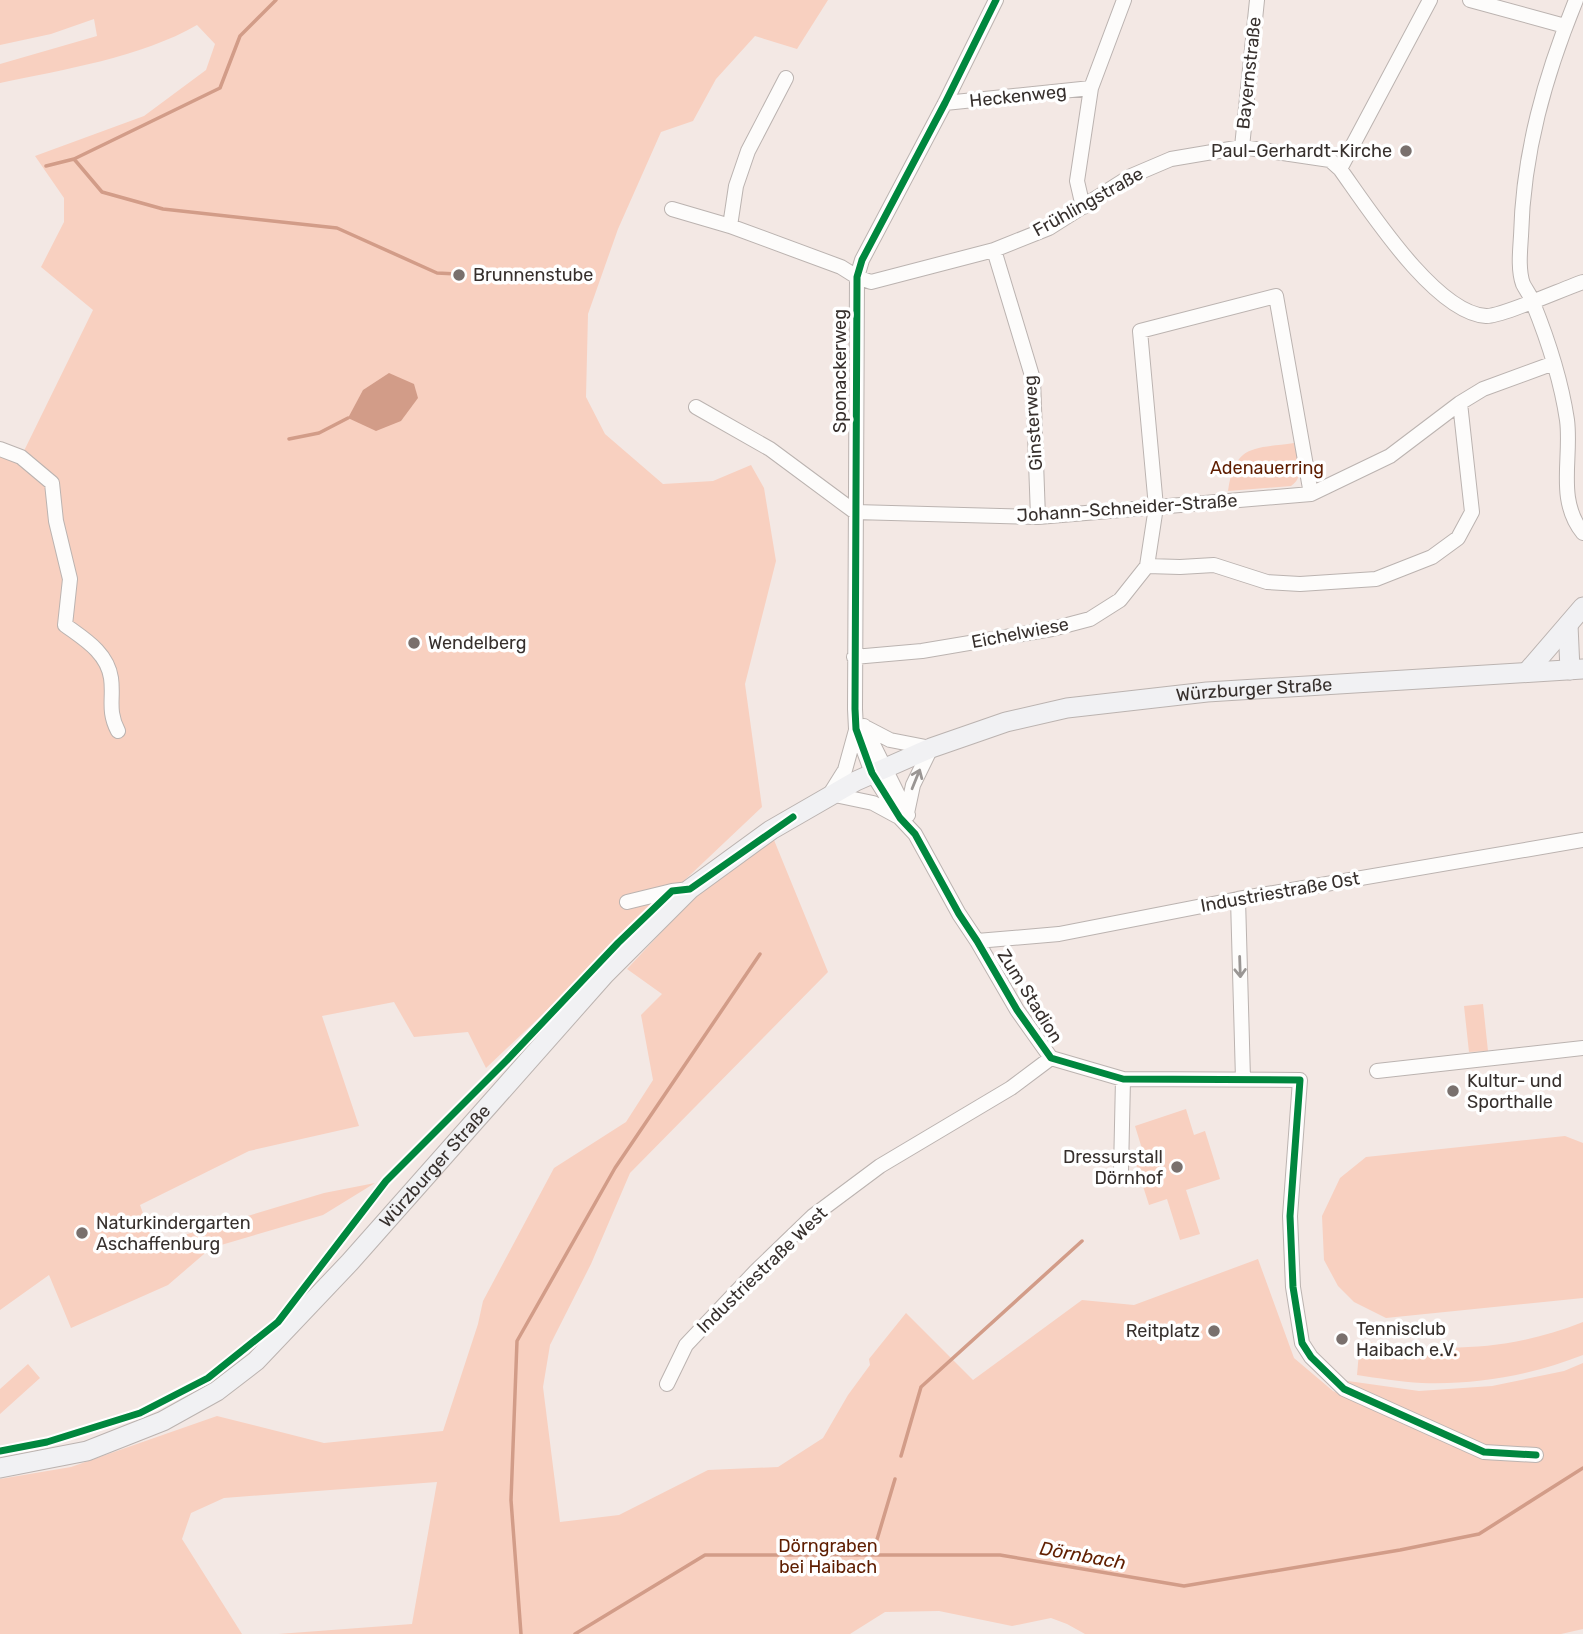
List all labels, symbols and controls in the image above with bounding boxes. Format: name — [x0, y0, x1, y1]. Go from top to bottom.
street label: Bayernstraße — [1232, 16, 1266, 130]
street label: Heckenweg — [968, 80, 1068, 112]
place label: Paul-Gerhardt-Kirche — [1211, 140, 1392, 162]
marker: Paul-Gerhardt-Kirche — [1398, 143, 1414, 159]
street label: Frühlingstraße — [1029, 163, 1147, 241]
place label: Brunnenstube — [473, 264, 593, 286]
marker: Brunnenstube — [451, 267, 467, 283]
street label: Sponackerweg — [829, 309, 851, 433]
street label: Ginsterweg — [1019, 375, 1047, 471]
park label: Adenauerring — [1210, 457, 1324, 479]
street label: Johann-Schneider-Straße — [1016, 489, 1238, 527]
street label: Eichelwiese — [969, 613, 1071, 653]
place label: Wendelberg — [428, 632, 526, 654]
marker: Wendelberg — [406, 635, 422, 651]
street label: Würzburger Straße — [1175, 673, 1333, 706]
one-way arrow — [910, 769, 923, 790]
street label: Industriestraße Ost — [1199, 867, 1361, 917]
street label: Zum Stadion — [993, 945, 1067, 1047]
one-way arrow — [1233, 955, 1246, 978]
place label: Kultur- und Sporthalle — [1467, 1070, 1562, 1113]
marker: Kultur- und Sporthalle — [1445, 1083, 1461, 1099]
street label: Würzburger Straße — [375, 1100, 495, 1232]
place label: Dressurstall Dörnhof — [1063, 1146, 1163, 1189]
marker: Dressurstall Dörnhof — [1169, 1159, 1185, 1175]
street label: Industriestraße West — [692, 1202, 832, 1338]
place label: Naturkindergarten Aschaffenburg — [96, 1212, 251, 1255]
marker: Naturkindergarten Aschaffenburg — [74, 1225, 90, 1241]
place label: Tennisclub Haibach e.V. — [1356, 1318, 1458, 1361]
place label: Reitplatz — [1126, 1320, 1200, 1342]
marker: Reitplatz — [1206, 1323, 1222, 1339]
marker: Tennisclub Haibach e.V. — [1334, 1331, 1350, 1347]
park label: Dörngraben bei Haibach — [778, 1535, 878, 1578]
water label: Dörnbach — [1038, 1537, 1128, 1574]

